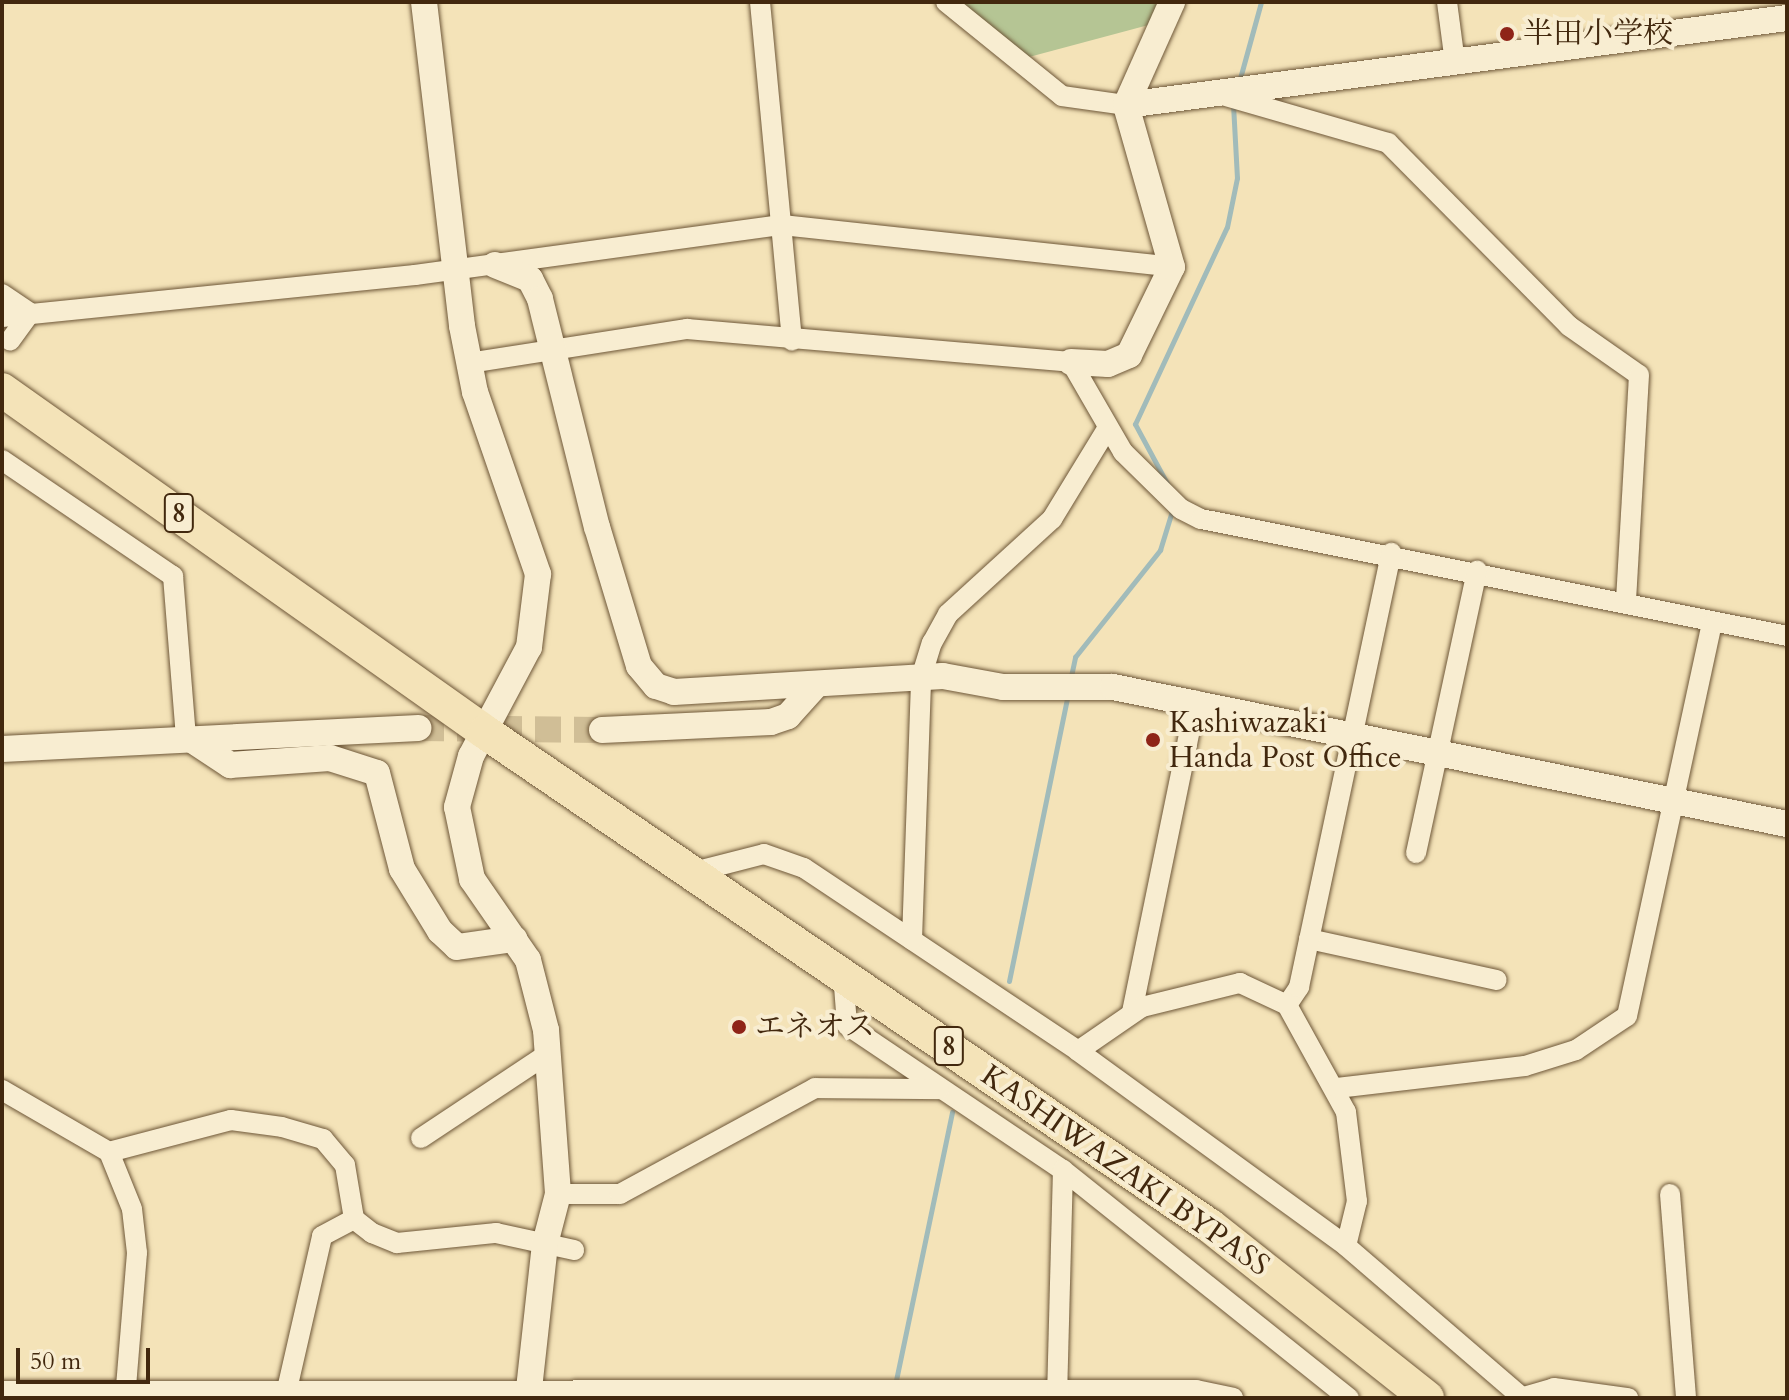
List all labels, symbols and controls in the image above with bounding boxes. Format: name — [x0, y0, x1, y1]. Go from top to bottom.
place label: 半田小学校 — [1523, 16, 1673, 52]
marker: 半田小学校 — [1498, 25, 1516, 43]
road number: 8 — [163, 489, 195, 537]
place label: Kashiwazaki Handa Post Office — [1169, 705, 1402, 776]
marker: Kashiwazaki Handa Post Office — [1144, 731, 1162, 749]
place label: エネオス — [755, 1009, 875, 1045]
marker: エネオス — [730, 1018, 748, 1036]
road number: 8 — [933, 1022, 965, 1070]
street label: KASHIWAZAKI BYPASS — [974, 1058, 1276, 1284]
scale bar — [20, 1332, 154, 1382]
text: 50 m — [30, 1345, 81, 1378]

